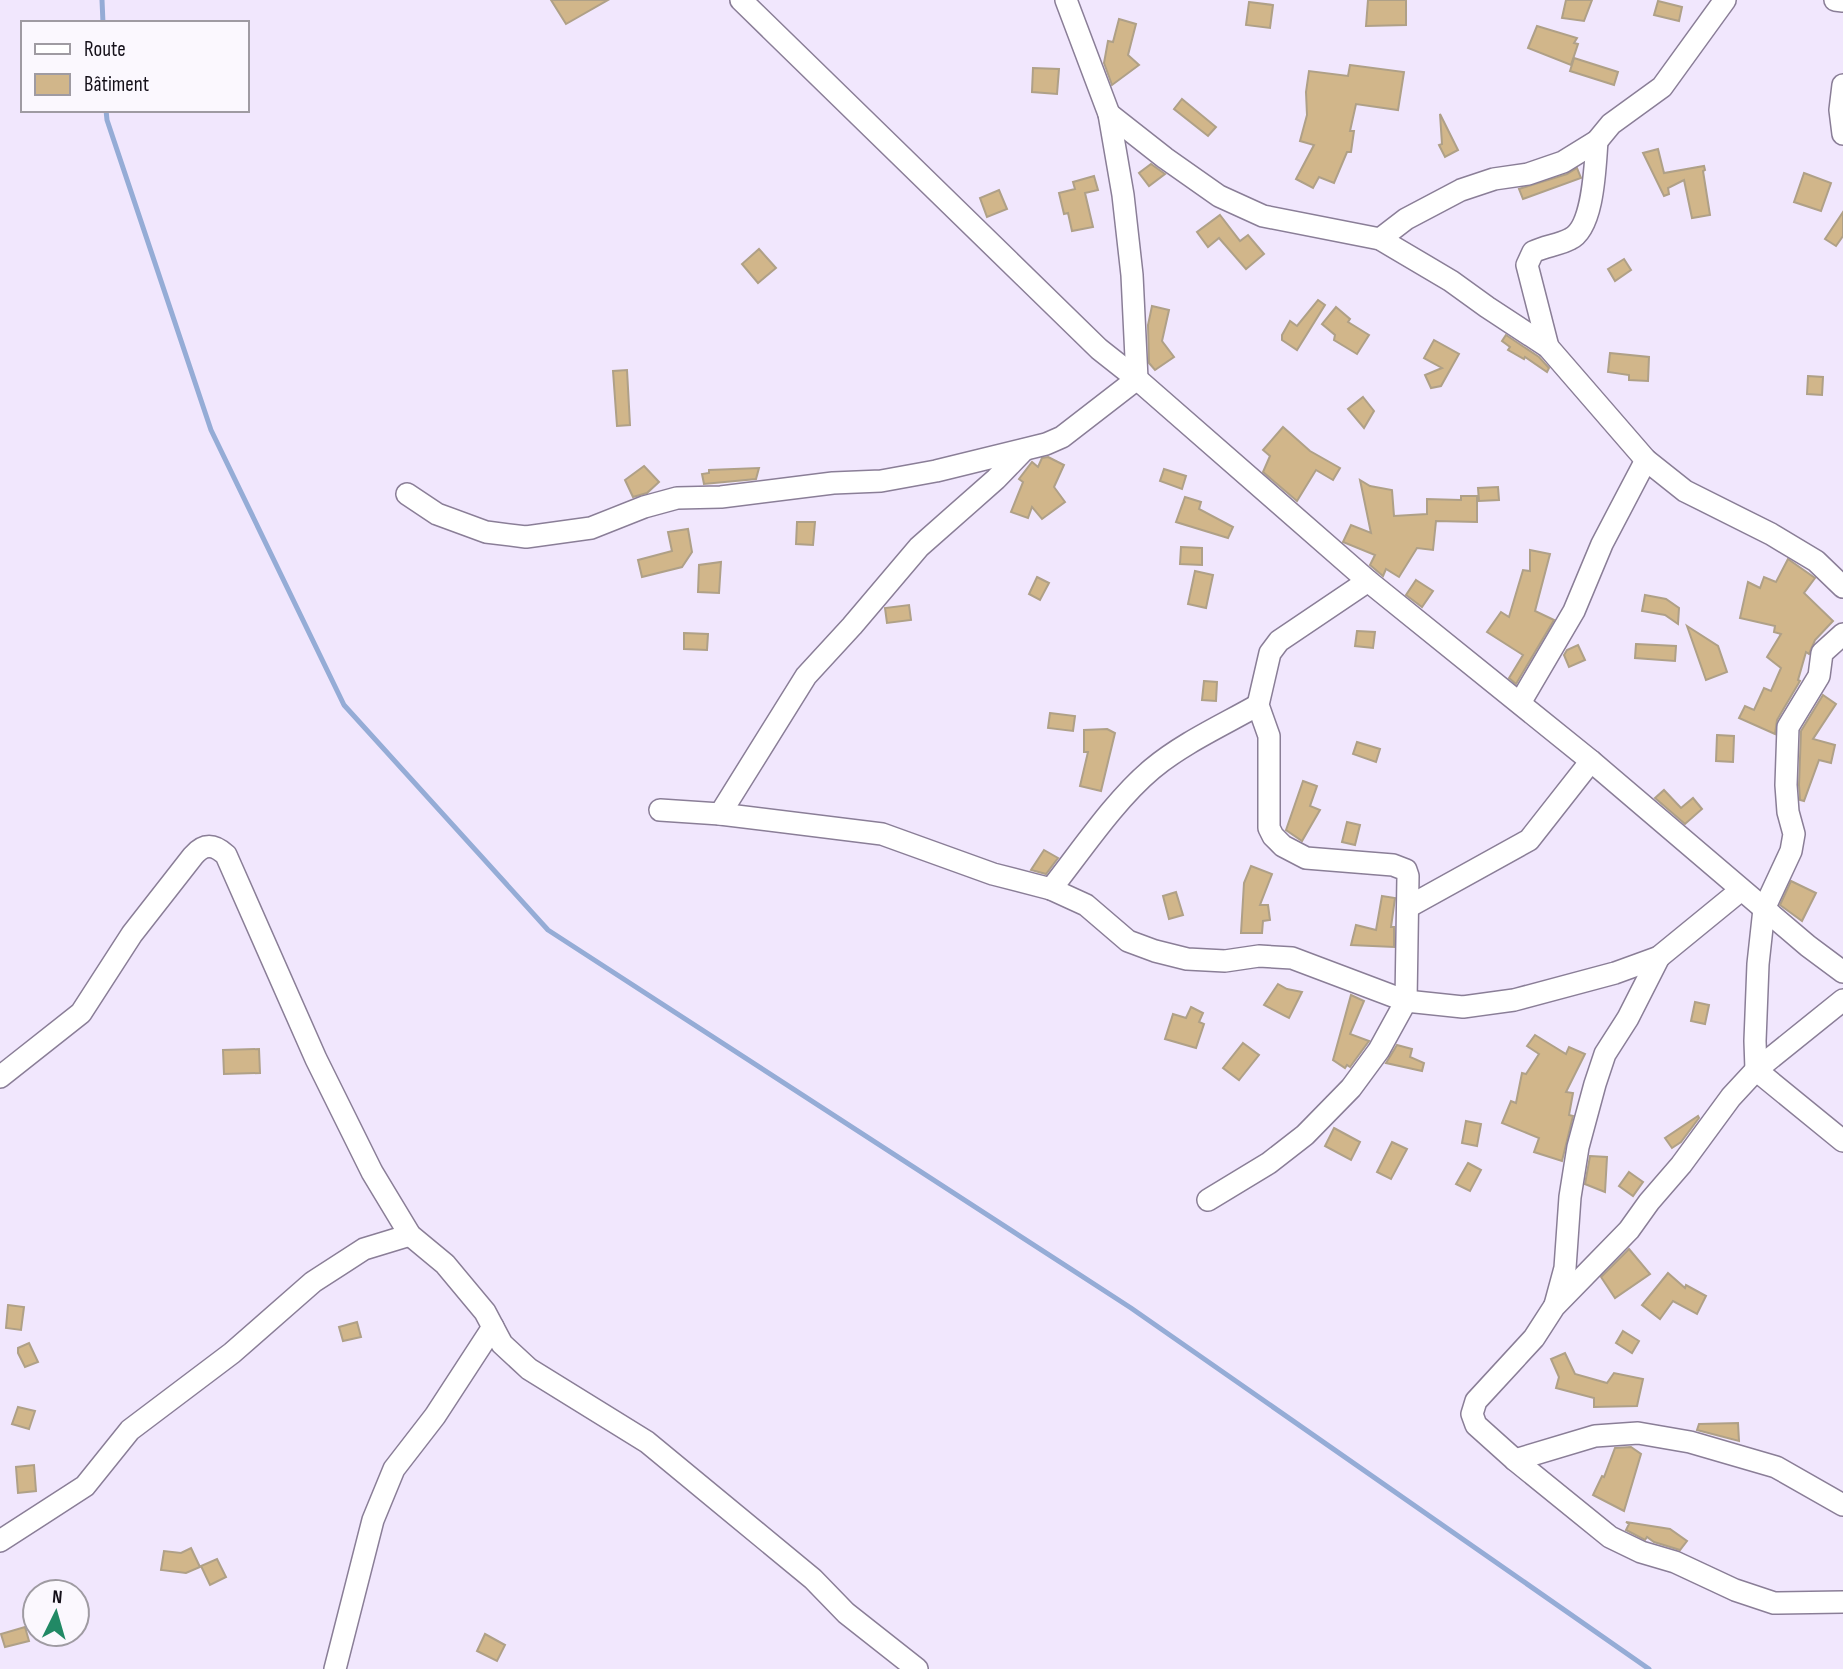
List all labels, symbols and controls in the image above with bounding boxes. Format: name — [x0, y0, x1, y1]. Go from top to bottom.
legend — [21, 21, 248, 112]
text: Route — [84, 37, 126, 62]
text: Bâtiment — [84, 72, 149, 97]
north arrow — [21, 1578, 91, 1648]
text: N — [51, 1586, 63, 1609]

